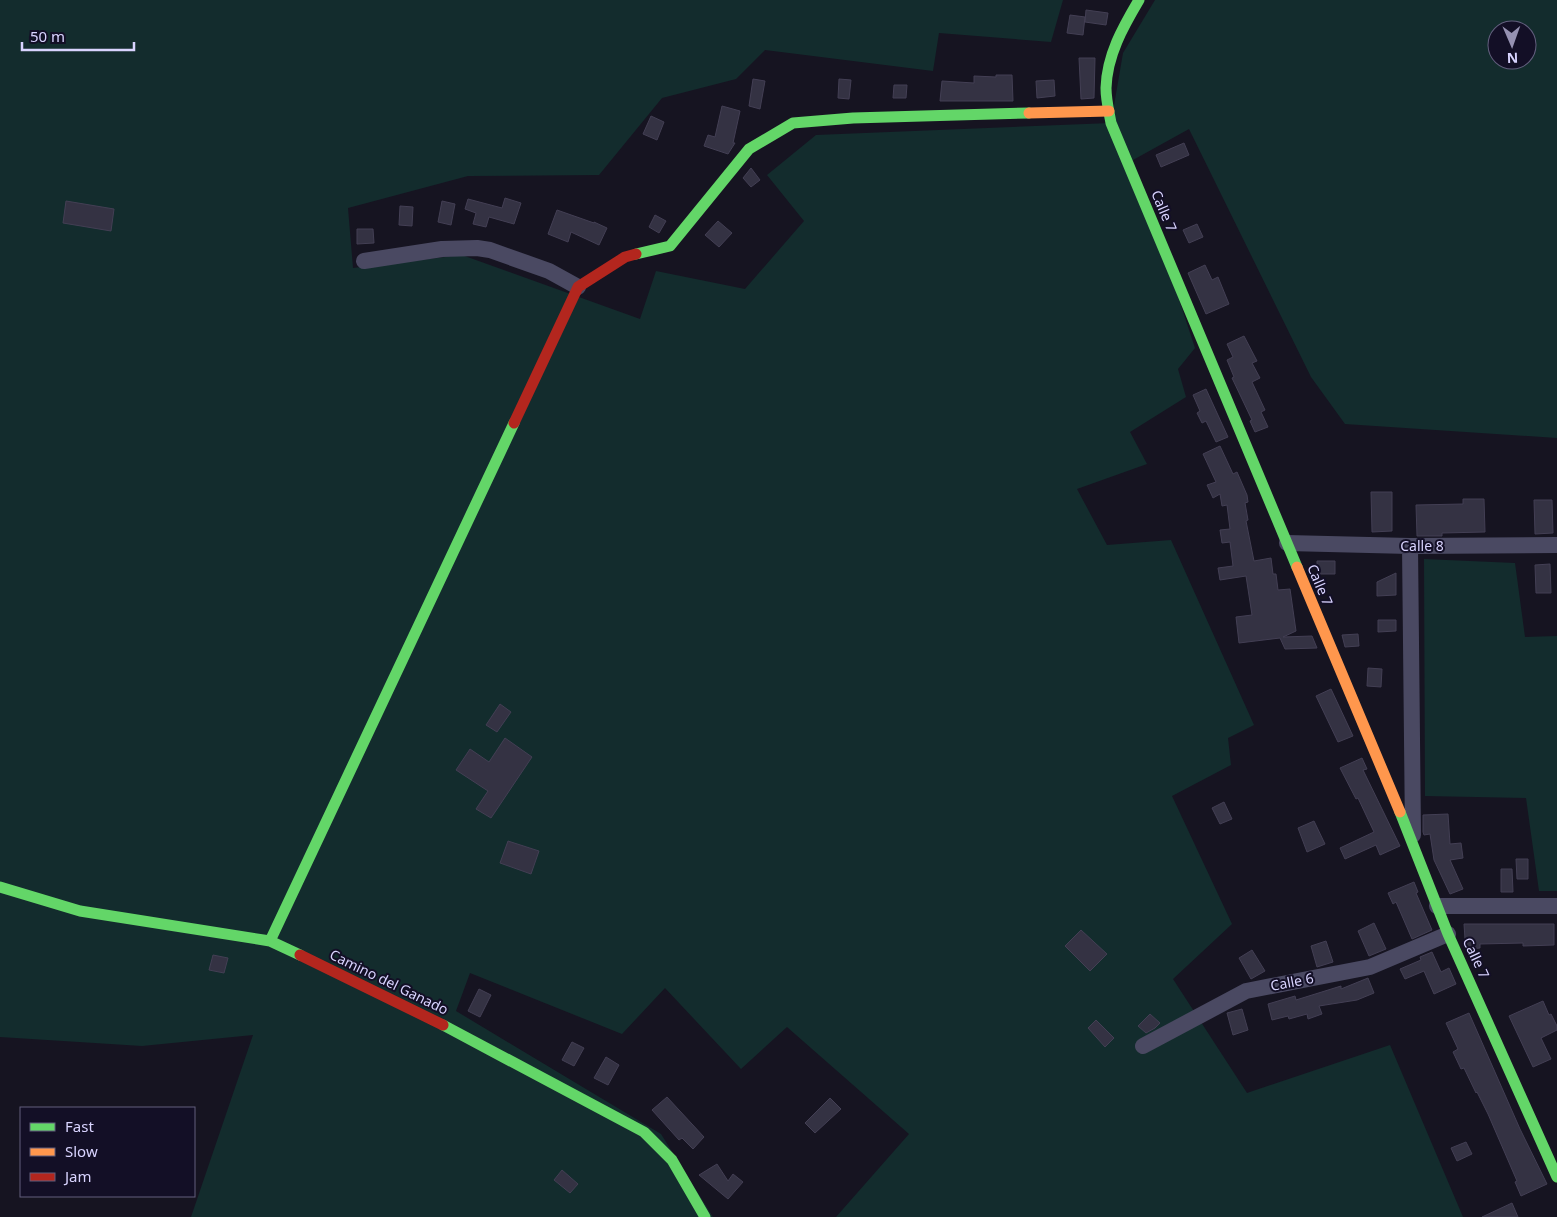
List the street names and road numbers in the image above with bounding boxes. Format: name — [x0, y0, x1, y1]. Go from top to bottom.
street label: Calle 7 — [1147, 187, 1182, 235]
street label: Calle 8 — [1400, 536, 1444, 555]
street label: Calle 7 — [1303, 561, 1338, 609]
street label: Calle 7 — [1459, 934, 1494, 982]
street label: Camino del Ganado — [327, 945, 452, 1018]
street label: Calle 6 — [1269, 968, 1315, 995]

